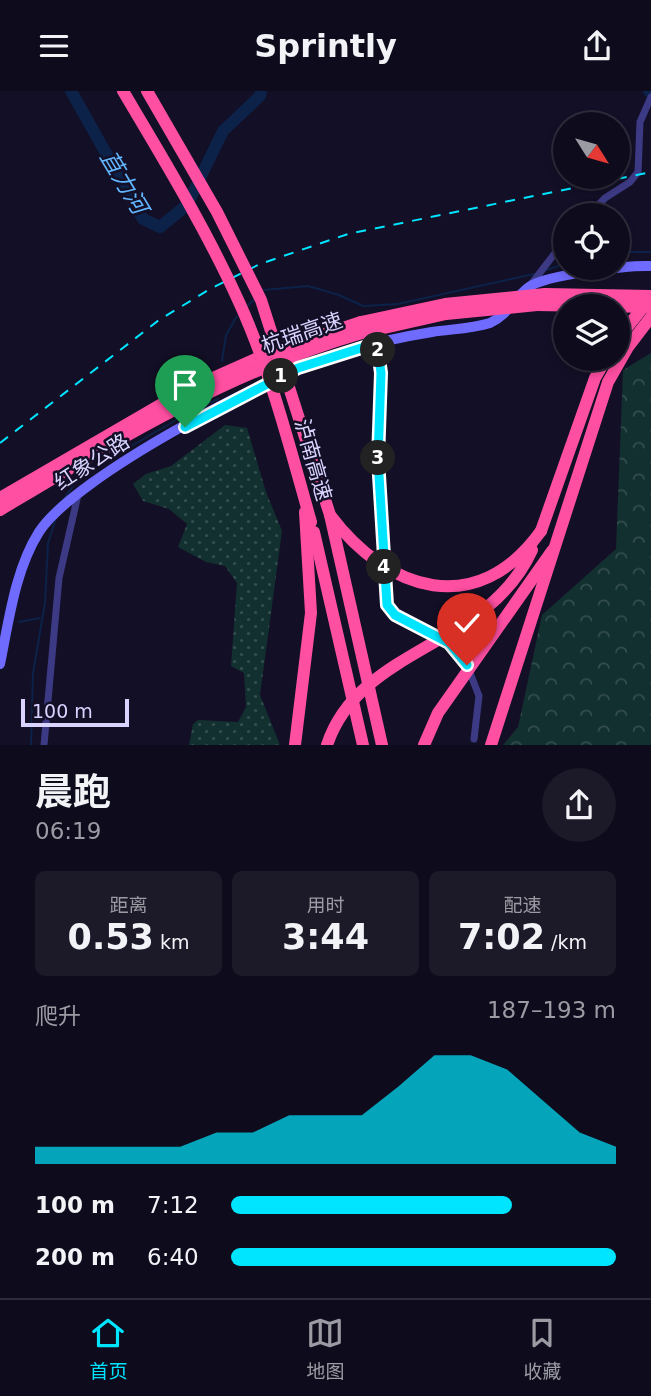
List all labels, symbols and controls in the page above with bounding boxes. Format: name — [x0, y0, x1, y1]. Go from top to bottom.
icon: menu — [35, 27, 73, 65]
text: Sprintly — [254, 27, 397, 65]
icon: share — [578, 27, 616, 65]
north arrow — [553, 112, 630, 189]
map controls — [553, 112, 630, 371]
water label: 苴力河 — [95, 146, 155, 222]
button: locate — [553, 203, 630, 280]
button: layers — [553, 294, 630, 371]
street label: 杭瑞高速 — [258, 308, 346, 358]
pin: 2 — [360, 333, 396, 367]
text: 2 — [371, 338, 384, 360]
pin — [155, 355, 215, 427]
pin: 1 — [264, 359, 298, 393]
text: 1 — [274, 364, 287, 386]
icon: arrive — [166, 366, 204, 404]
street label: 泸南高速 — [290, 416, 336, 504]
street label: 红象公路 — [50, 429, 134, 495]
pin: 3 — [360, 441, 396, 475]
text: 3 — [371, 446, 384, 468]
pin: 4 — [366, 549, 402, 585]
text: 4 — [377, 555, 390, 577]
pin — [437, 593, 497, 665]
icon: check — [448, 604, 486, 642]
scale bar — [21, 696, 130, 728]
text: 100 m — [32, 700, 93, 722]
button: share — [542, 768, 616, 842]
text: 晨跑 — [35, 770, 111, 814]
text: 06:19 — [35, 818, 101, 844]
text: 距离 — [109, 894, 148, 916]
text: 用时 — [306, 894, 345, 916]
text: 配速 — [503, 894, 542, 916]
text: 0.53 — [68, 917, 154, 957]
text: 3:44 — [282, 917, 369, 957]
text: 7:02 — [458, 917, 545, 957]
text: km — [154, 931, 189, 953]
text: /km — [545, 931, 587, 953]
text: 187–193 m — [487, 997, 616, 1023]
text: 爬升 — [35, 1003, 81, 1029]
text: 100 m — [35, 1192, 115, 1218]
text: 7:12 — [147, 1192, 199, 1218]
text: 200 m — [35, 1244, 115, 1270]
text: 6:40 — [147, 1244, 199, 1270]
tab: 首页 — [89, 1314, 128, 1383]
tab: 地图 — [306, 1314, 345, 1383]
tab: 收藏 — [523, 1314, 562, 1383]

